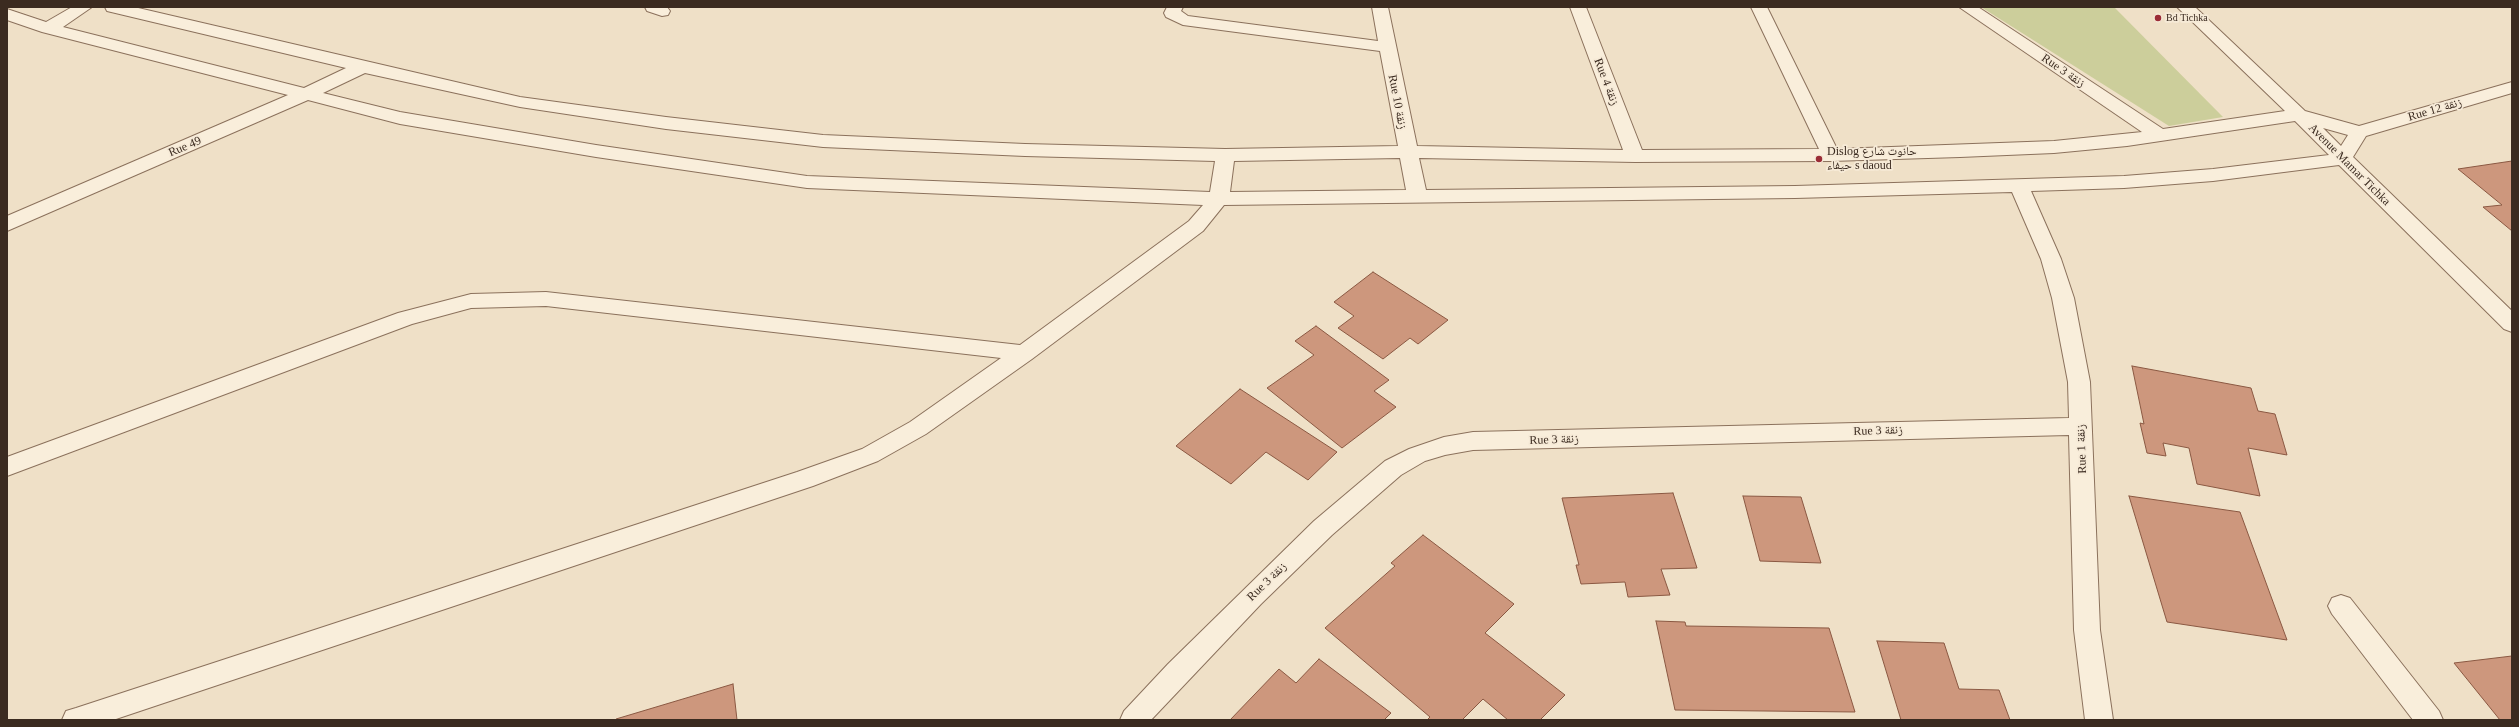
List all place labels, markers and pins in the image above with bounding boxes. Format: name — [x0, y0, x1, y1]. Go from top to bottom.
place label: Bd Tichka — [2166, 12, 2208, 24]
marker: Bd Tichka — [2153, 13, 2163, 23]
place label: Dislog حانوت شارع حيفاء s daoud — [1827, 145, 1917, 173]
marker: Dislog حانوت شارع حيفاء s daoud — [1814, 154, 1824, 164]

